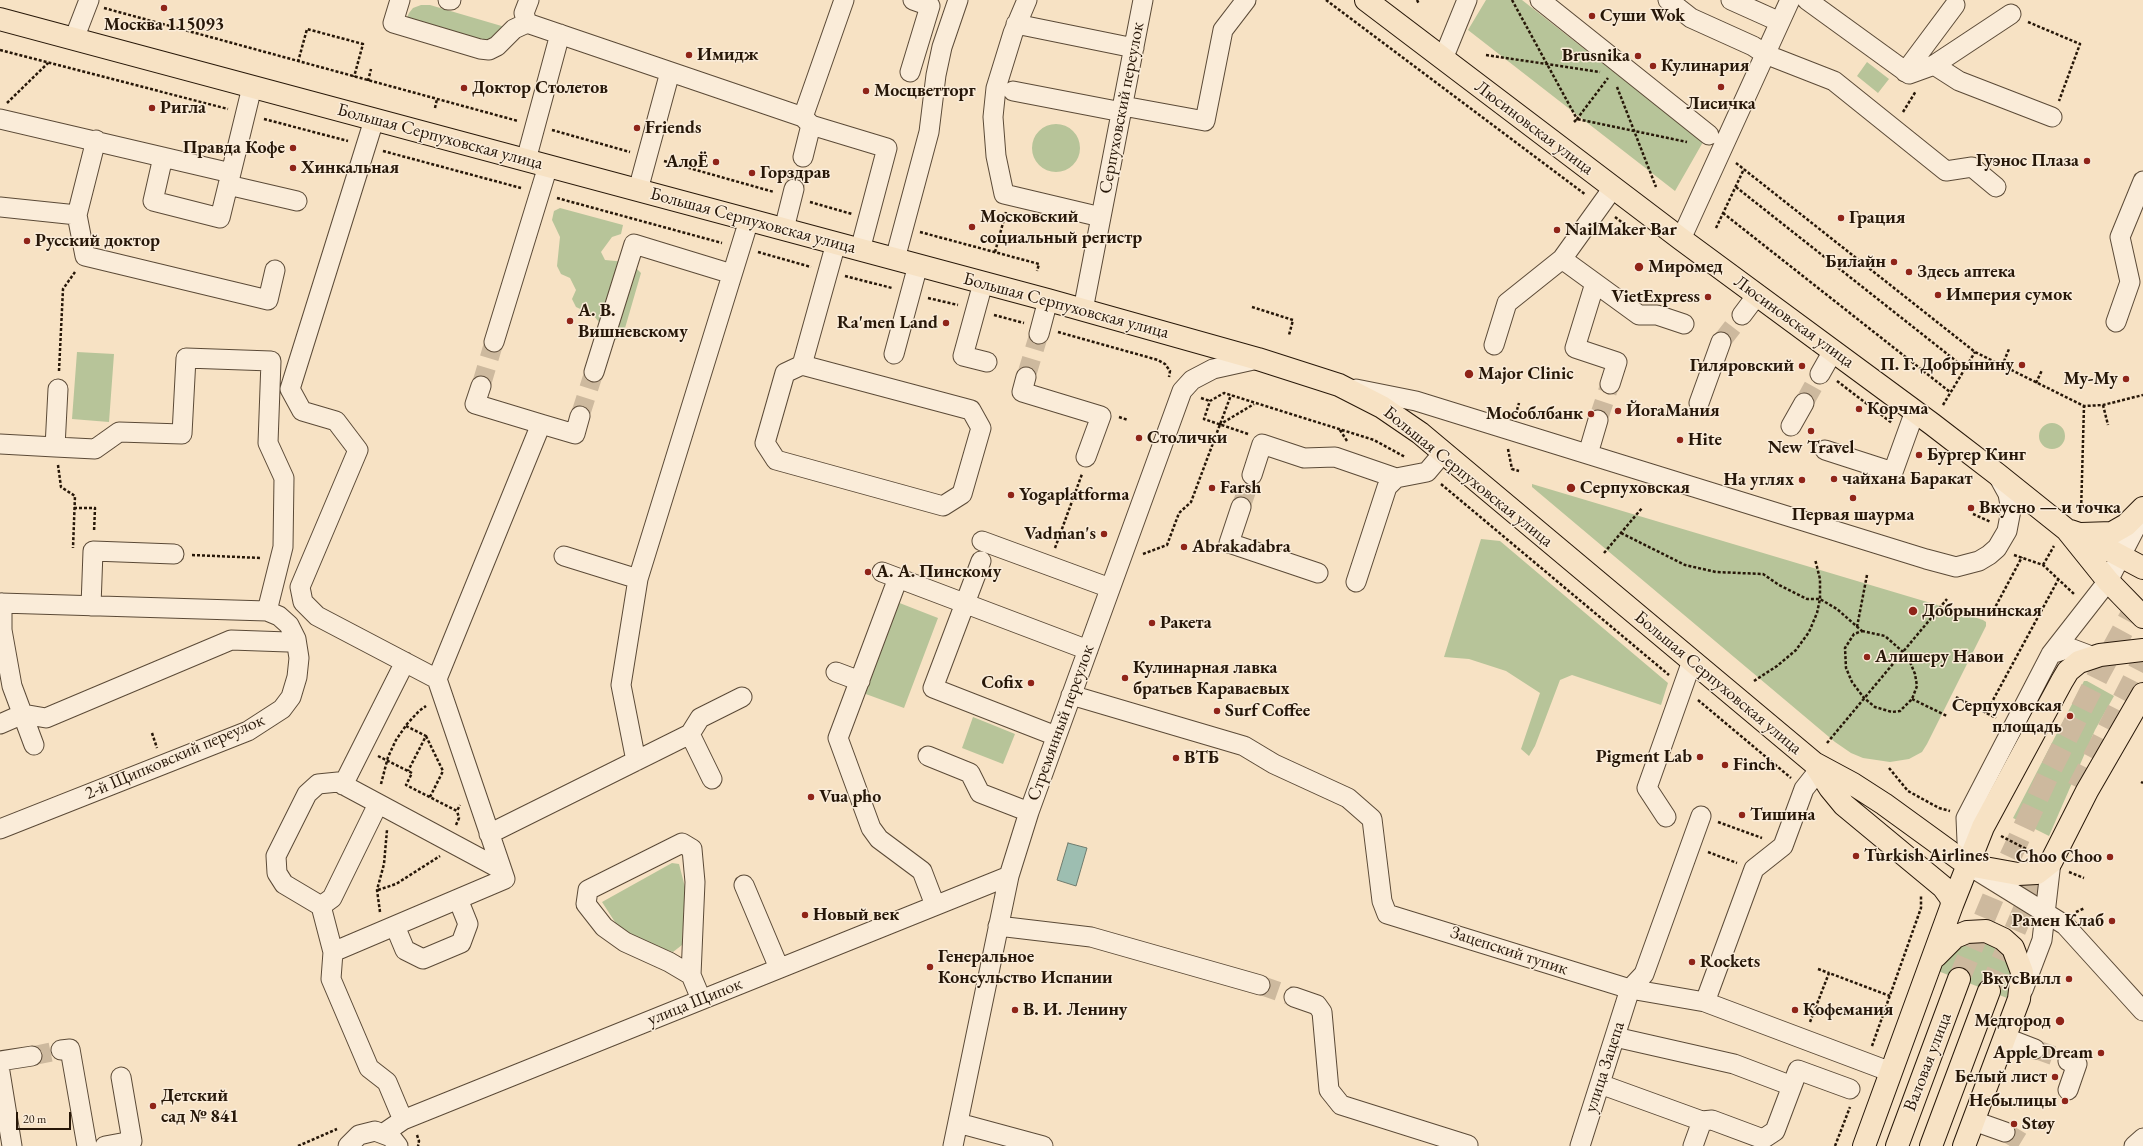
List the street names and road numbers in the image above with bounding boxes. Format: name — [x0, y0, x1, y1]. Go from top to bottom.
street label: Серпуховский переулок — [1095, 20, 1149, 196]
street label: Люсиновская улица — [1470, 76, 1598, 180]
street label: Большая Серпуховская улица — [335, 99, 545, 175]
street label: Большая Серпуховская улица — [648, 183, 858, 259]
street label: Большая Серпуховская улица — [961, 268, 1171, 344]
street label: Люсиновская улица — [1730, 271, 1858, 373]
street label: Большая Серпуховская улица — [1379, 402, 1557, 552]
street label: Большая Серпуховская улица — [1630, 607, 1806, 759]
street label: Стремянный переулок — [1023, 642, 1099, 804]
street label: 2-й Щипковский переулок — [82, 709, 268, 805]
street label: Зацепский тупик — [1447, 922, 1571, 980]
street label: улица Щипок — [644, 973, 746, 1031]
street label: Валовая улица — [1899, 1010, 1957, 1114]
street label: улица Зацепа — [1580, 1019, 1630, 1115]

